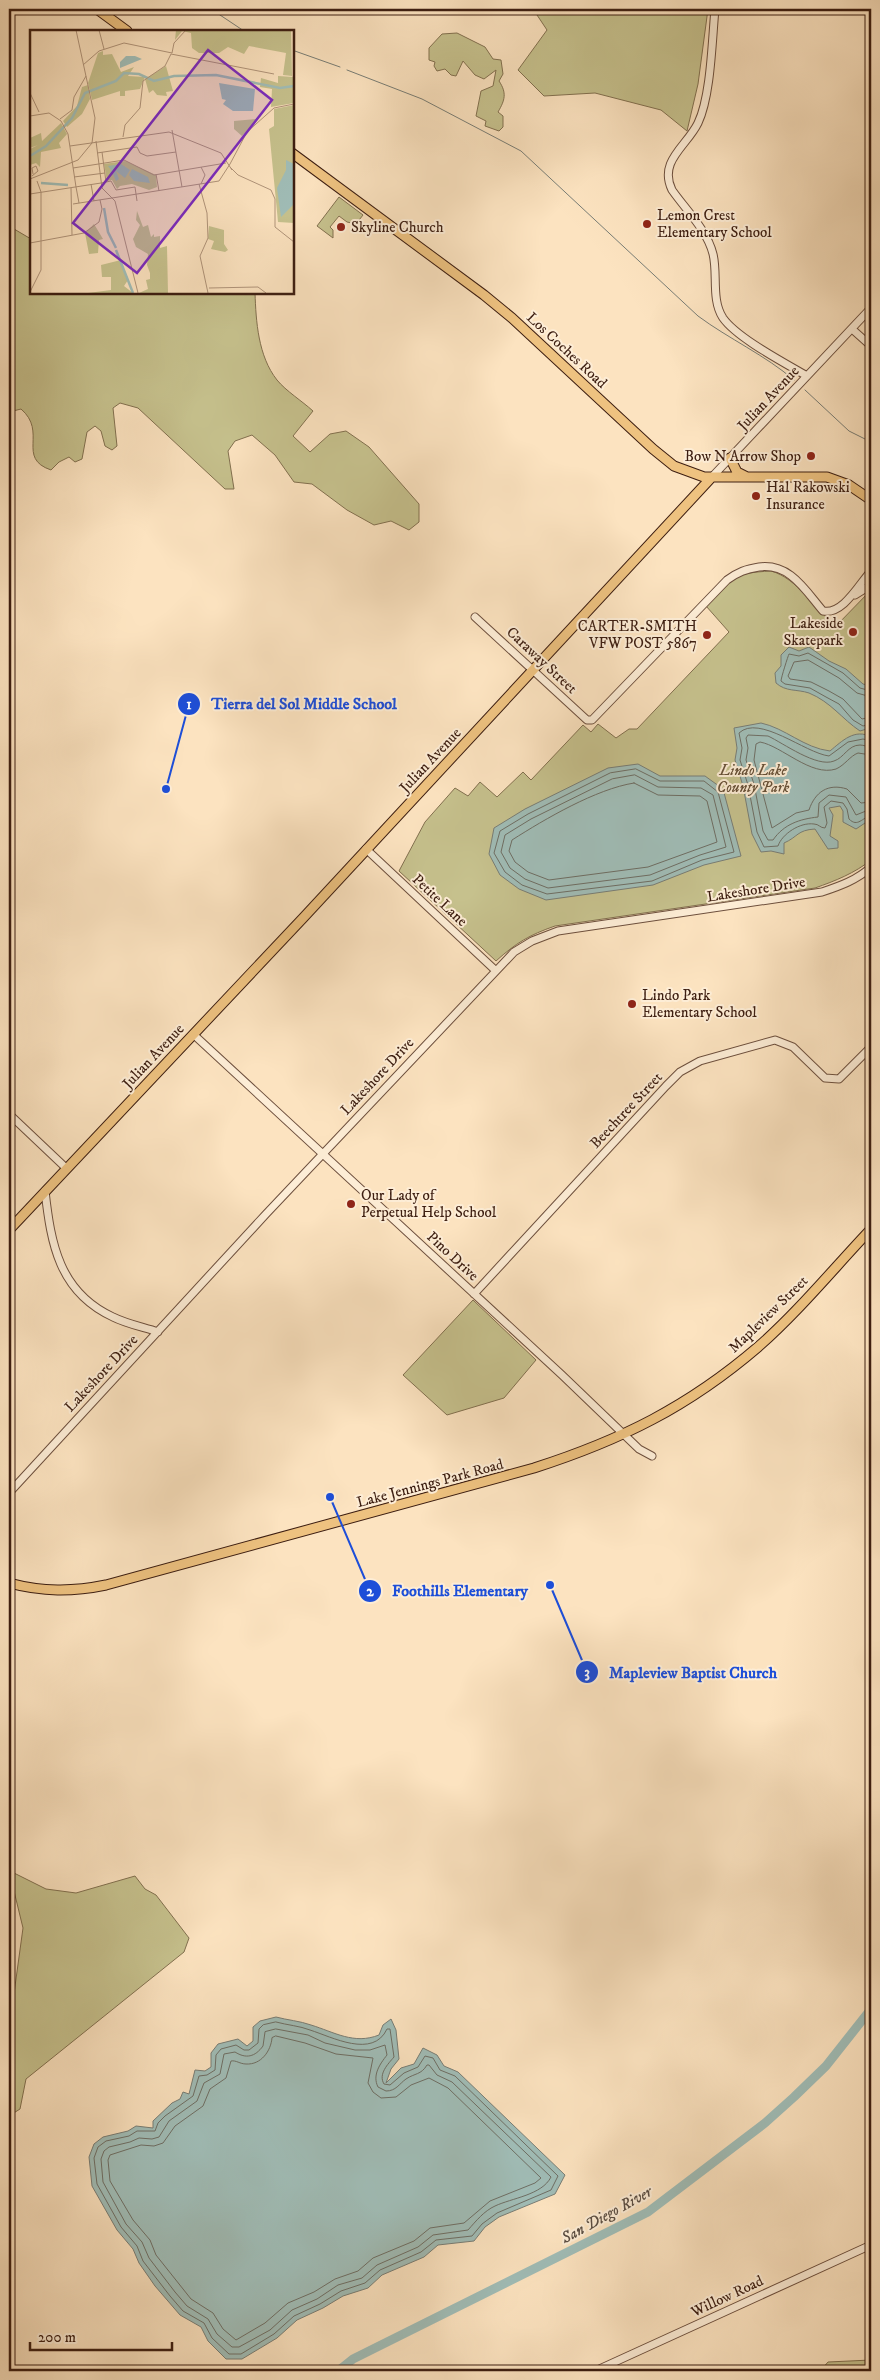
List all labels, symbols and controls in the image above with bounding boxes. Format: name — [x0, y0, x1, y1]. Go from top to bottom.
inset map — [30, 30, 294, 294]
place label: Lemon Crest Elementary School — [657, 206, 772, 242]
place label: Skyline Church — [351, 218, 444, 237]
marker: Lemon Crest Elementary School — [641, 218, 653, 230]
marker: Skyline Church — [335, 221, 347, 233]
street label: Los Coches Road — [522, 308, 611, 393]
street label: Julian Avenue — [732, 362, 803, 436]
place label: Bow N Arrow Shop — [685, 447, 801, 466]
marker: Bow N Arrow Shop — [805, 450, 817, 462]
place label: Hal Rakowski Insurance — [766, 478, 850, 514]
marker: Hal Rakowski Insurance — [750, 490, 762, 502]
place label: Lakeside Skatepark — [783, 614, 844, 650]
place label: CARTER-SMITH VFW POST 5867 — [578, 617, 697, 653]
street label: Caraway Street — [502, 623, 581, 698]
marker: Lakeside Skatepark — [847, 626, 859, 638]
marker: CARTER-SMITH VFW POST 5867 — [701, 629, 713, 641]
callout: Tierra del Sol Middle School — [177, 688, 407, 719]
text: Tierra del Sol Middle School — [210, 694, 398, 714]
text: 1 — [186, 695, 192, 714]
street label: Julian Avenue — [394, 724, 465, 798]
park label: Lindo Lake County Park — [717, 761, 790, 797]
street label: Petite Lane — [408, 870, 471, 931]
street label: Lakeshore Drive — [706, 872, 807, 907]
place label: Lindo Park Elementary School — [642, 986, 757, 1022]
marker: Lindo Park Elementary School — [626, 998, 638, 1010]
street label: Julian Avenue — [117, 1020, 188, 1094]
street label: Lakeshore Drive — [337, 1034, 418, 1119]
street label: Beechtree Street — [586, 1068, 667, 1153]
place label: Our Lady of Perpetual Help School — [361, 1186, 497, 1222]
marker: Our Lady of Perpetual Help School — [345, 1198, 357, 1210]
street label: Pino Drive — [423, 1227, 483, 1285]
street label: Mapleview Street — [725, 1272, 812, 1357]
street label: Lakeshore Drive — [61, 1331, 142, 1416]
street label: Lake Jennings Park Road — [355, 1455, 506, 1512]
callout: Foothills Elementary — [357, 1575, 538, 1606]
text: Foothills Elementary — [392, 1581, 528, 1601]
text: 2 — [366, 1582, 374, 1601]
callout: Mapleview Baptist Church — [574, 1656, 787, 1687]
text: 3 — [584, 1663, 590, 1682]
text: Mapleview Baptist Church — [609, 1663, 778, 1683]
water label: San Diego River — [557, 2181, 657, 2249]
street label: Willow Road — [687, 2271, 767, 2322]
scale bar — [30, 2320, 172, 2352]
text: 200 m — [38, 2328, 76, 2347]

